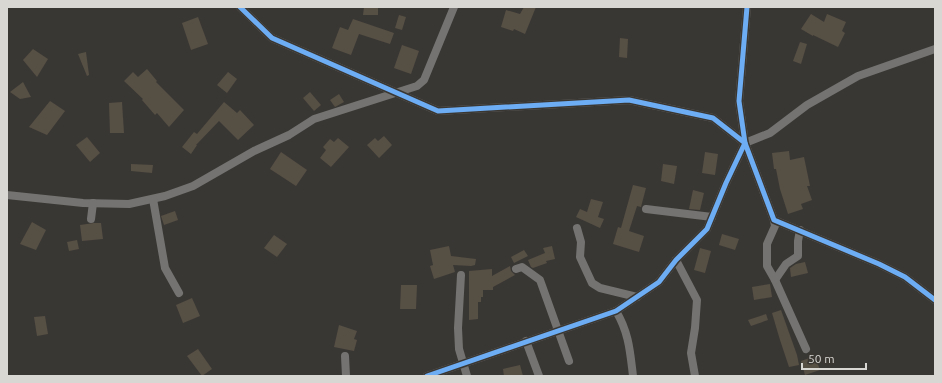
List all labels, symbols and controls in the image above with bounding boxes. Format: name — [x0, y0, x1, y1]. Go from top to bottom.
scale bar — [802, 345, 866, 371]
text: 50 m — [808, 352, 835, 365]

